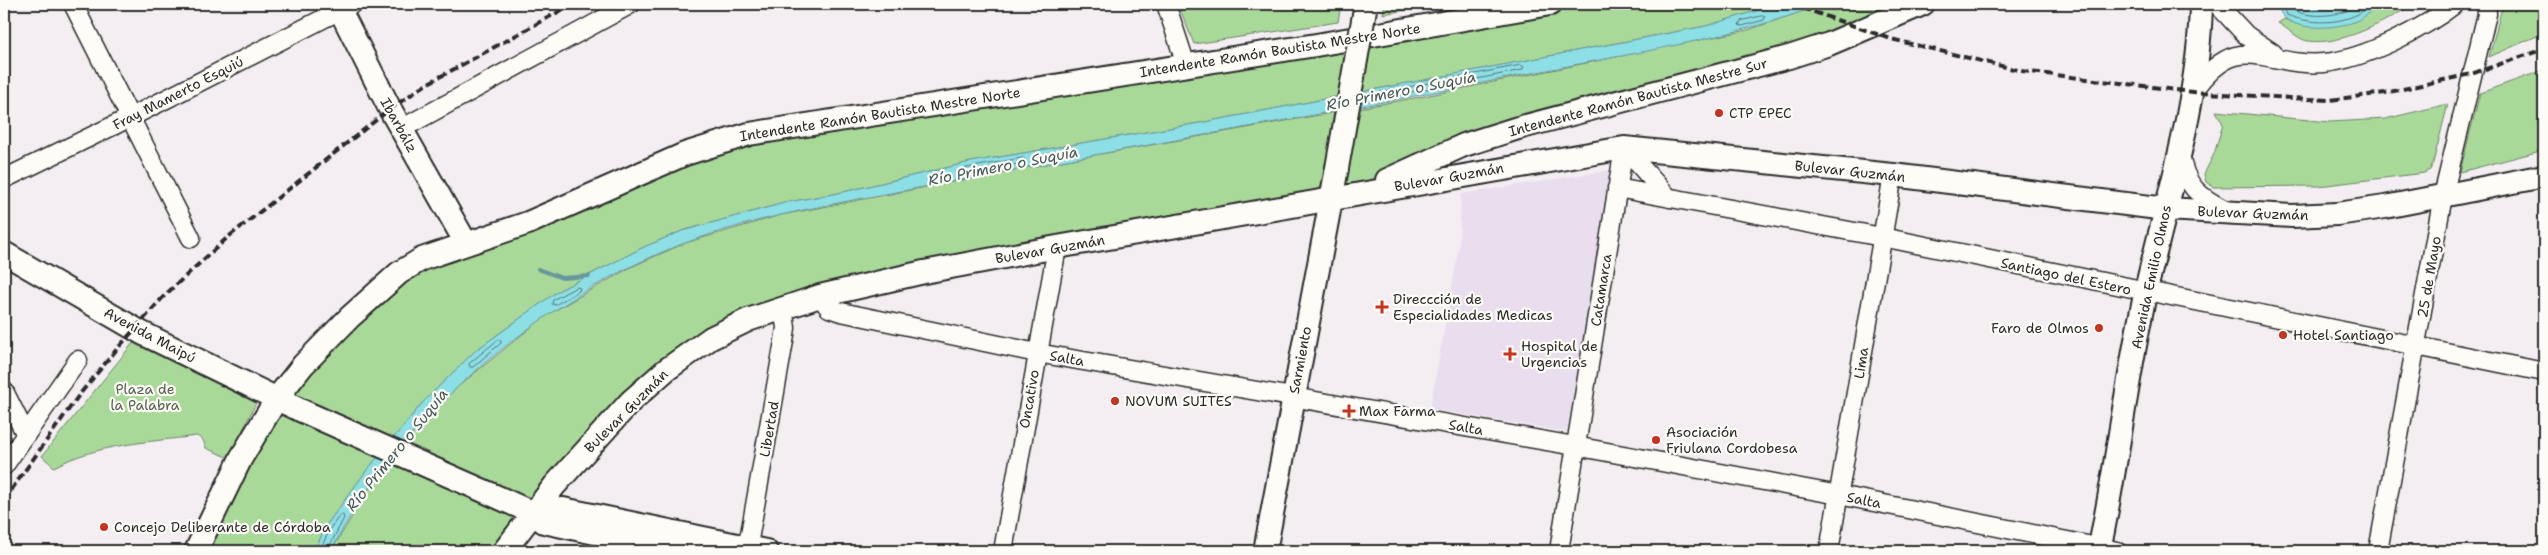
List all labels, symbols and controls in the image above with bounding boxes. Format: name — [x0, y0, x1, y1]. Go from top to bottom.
street label: Intendente Ramón Bautista Mestre Norte — [1138, 19, 1422, 81]
street label: Fray Mamerto Esquiú — [110, 52, 246, 134]
street label: Intendente Ramón Bautista Mestre Sur — [1507, 54, 1770, 140]
water label: Río Primero o Suquía — [1324, 67, 1478, 115]
street label: Intendente Ramón Bautista Mestre Norte — [738, 83, 1022, 145]
street label: Ibarbálz — [377, 94, 421, 156]
place label: CTP EPEC — [1729, 104, 1792, 122]
marker: CTP EPEC — [1713, 107, 1725, 119]
water label: Río Primero o Suquía — [926, 142, 1080, 190]
street label: Bulevar Guzmán — [1794, 156, 1907, 186]
street label: Bulevar Guzmán — [1393, 158, 1506, 196]
street label: Bulevar Guzmán — [2197, 202, 2309, 224]
street label: Avenida Emilio Olmos — [2127, 203, 2175, 351]
street label: Bulevar Guzmán — [994, 230, 1107, 268]
street label: 25 de Mayo — [2413, 235, 2445, 319]
street label: Catamarca — [1586, 252, 1616, 328]
street label: Santiago del Estero — [1999, 253, 2133, 299]
place label: Direccción de Especialidades Medicas — [1393, 290, 1553, 324]
marker: Direccción de Especialidades Medicas — [1375, 300, 1389, 314]
street label: Avenida Maipú — [101, 303, 199, 367]
place label: Faro de Olmos — [1991, 319, 2089, 337]
marker: Faro de Olmos — [2093, 322, 2105, 334]
street label: Sarmiento — [1285, 325, 1315, 395]
place label: Hotel Santiago — [2293, 326, 2394, 344]
marker: Hotel Santiago — [2277, 329, 2289, 341]
place label: Hospital de Urgencias — [1521, 337, 1598, 371]
street label: Salta — [1048, 346, 1086, 370]
street label: Lima — [1850, 346, 1872, 380]
marker: Hospital de Urgencias — [1503, 347, 1517, 361]
street label: Bulevar Guzmán — [580, 365, 672, 457]
street label: Oncativo — [1015, 368, 1043, 430]
park label: Plaza de la Palabra — [110, 380, 180, 414]
water label: Río Primero o Suquía — [341, 385, 453, 515]
place label: NOVUM SUITES — [1125, 392, 1232, 410]
marker: NOVUM SUITES — [1109, 395, 1121, 407]
street label: Libertad — [755, 400, 783, 458]
place label: Max Farma — [1359, 402, 1436, 420]
marker: Max Farma — [1343, 405, 1355, 417]
street label: Salta — [1447, 415, 1485, 439]
place label: Asociación Friulana Cordobesa — [1666, 423, 1798, 457]
marker: Asociación Friulana Cordobesa — [1650, 434, 1662, 446]
street label: Salta — [1845, 488, 1883, 512]
place label: Concejo Deliberante de Córdoba — [114, 518, 331, 536]
marker: Concejo Deliberante de Córdoba — [98, 521, 110, 533]

